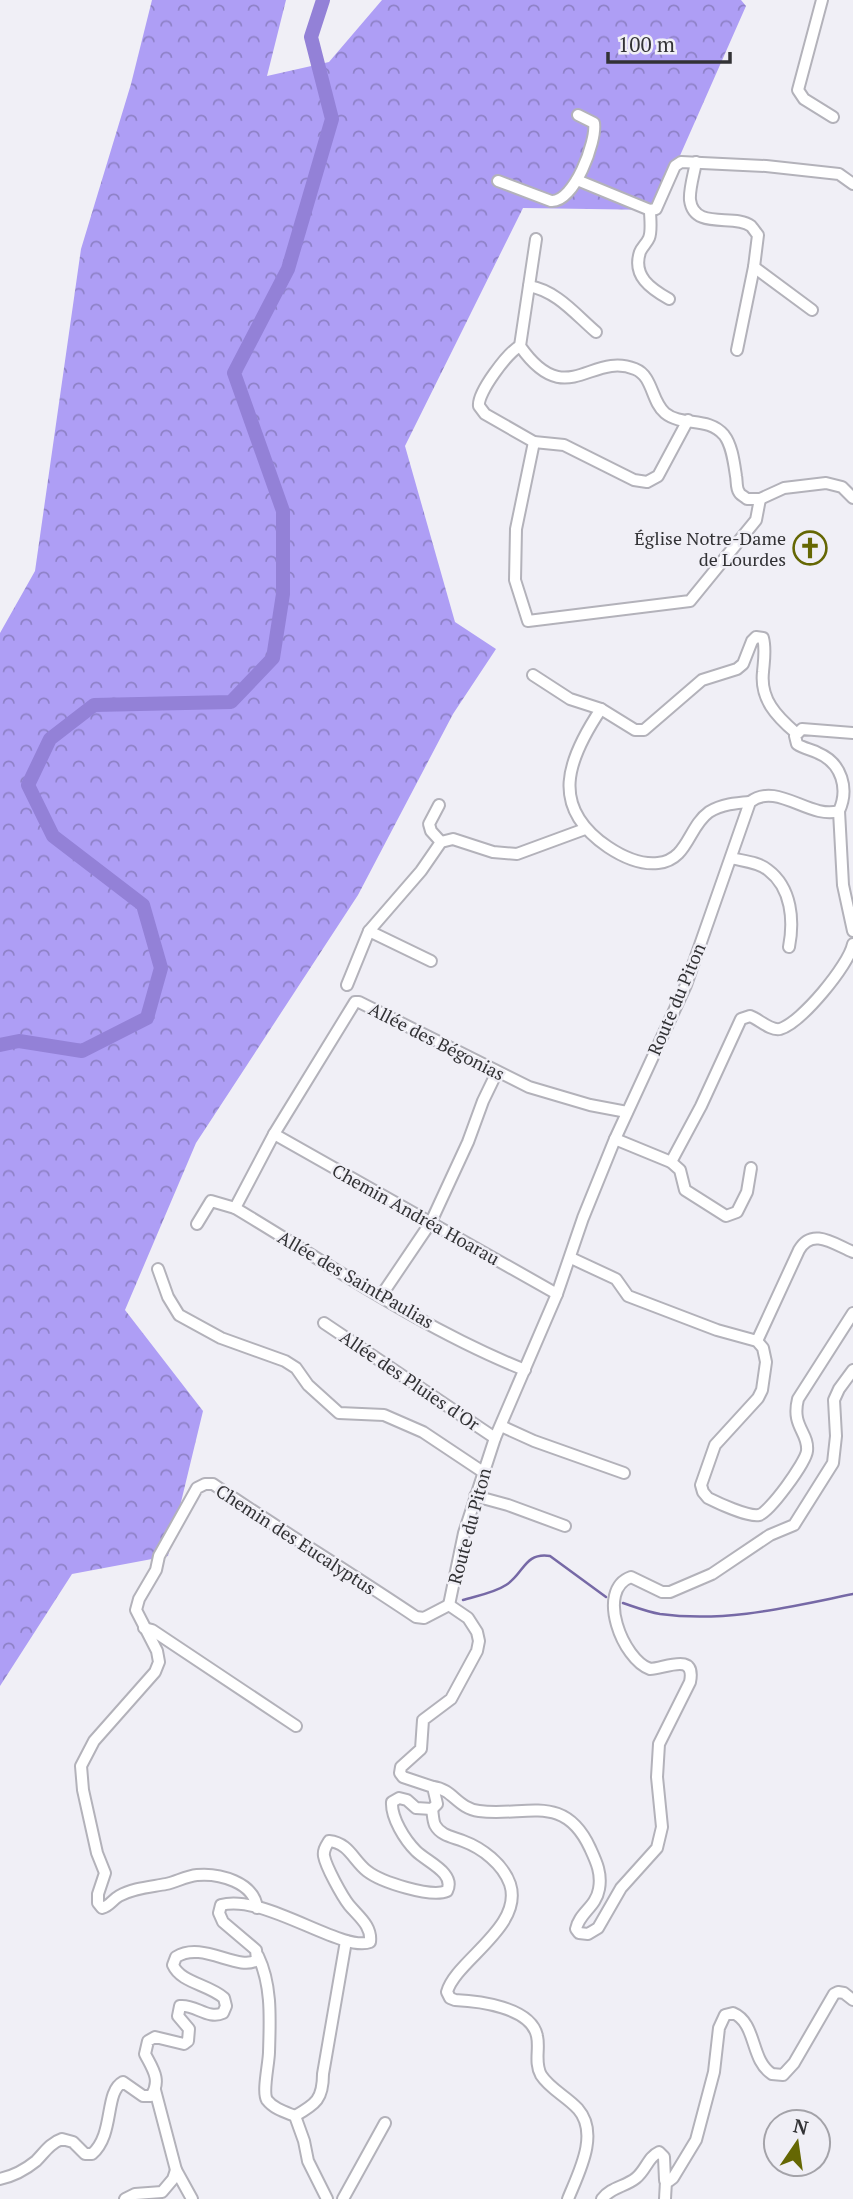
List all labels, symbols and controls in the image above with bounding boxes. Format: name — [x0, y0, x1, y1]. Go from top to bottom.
scale bar — [608, 21, 730, 65]
text: 100 m — [618, 30, 675, 58]
place label: Église Notre-Dame de Lourdes — [634, 526, 786, 571]
church icon: Église Notre-Dame de Lourdes — [791, 529, 829, 567]
street label: Route du Piton — [642, 939, 711, 1059]
street label: Allée des Bégonias — [365, 996, 509, 1086]
street label: Chemin Andréa Hoarau — [328, 1158, 504, 1270]
street label: Allée des SaintPaulias — [274, 1225, 438, 1333]
street label: Allée des Pluies d'Or — [335, 1324, 485, 1436]
street label: Route du Piton — [442, 1465, 496, 1587]
street label: Chemin des Eucalyptus — [211, 1478, 381, 1600]
north arrow — [762, 2108, 832, 2178]
text: N — [791, 2112, 811, 2140]

